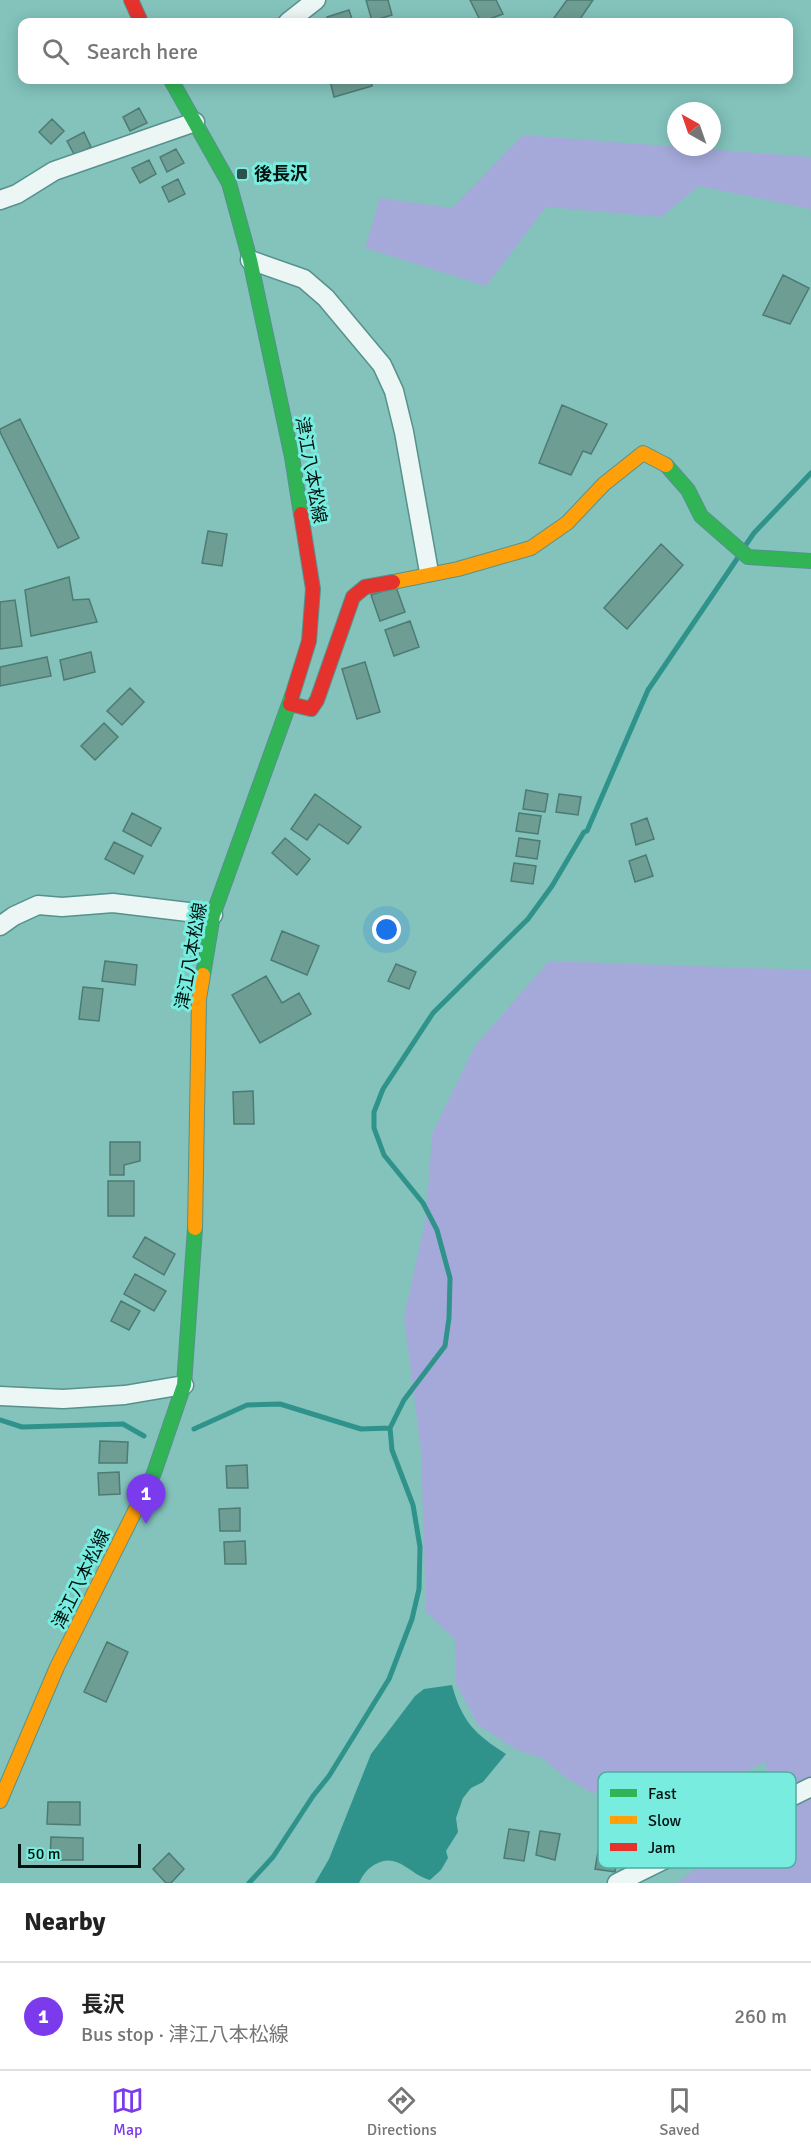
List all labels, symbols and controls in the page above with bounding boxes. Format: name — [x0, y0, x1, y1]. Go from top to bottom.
search box — [18, 18, 793, 84]
icon: search — [39, 35, 72, 68]
text: Search here — [87, 38, 198, 65]
north arrow — [667, 102, 721, 156]
place label: 後長沢 — [254, 163, 308, 185]
marker: 後長沢 — [235, 167, 249, 181]
street label: 津江八本松線 — [291, 415, 331, 525]
street label: 津江八本松線 — [171, 901, 211, 1011]
your location — [372, 915, 401, 944]
pin: 1 — [126, 1474, 166, 1524]
street label: 津江八本松線 — [47, 1526, 115, 1632]
legend — [598, 1772, 796, 1868]
text: Fast — [648, 1784, 677, 1804]
text: Slow — [648, 1811, 682, 1831]
text: Jam — [648, 1838, 676, 1858]
scale bar — [18, 1841, 141, 1868]
text: 50 m — [27, 1844, 61, 1864]
text: Nearby — [24, 1906, 105, 1938]
text: 長沢 — [81, 1991, 125, 2018]
text: 1 — [38, 2004, 49, 2029]
text: 260 m — [734, 2004, 787, 2029]
text: Bus stop · 津江八本松線 — [81, 2022, 289, 2047]
tab: Map — [111, 2084, 144, 2140]
tab: Directions — [367, 2084, 437, 2140]
tab: Saved — [659, 2084, 700, 2140]

